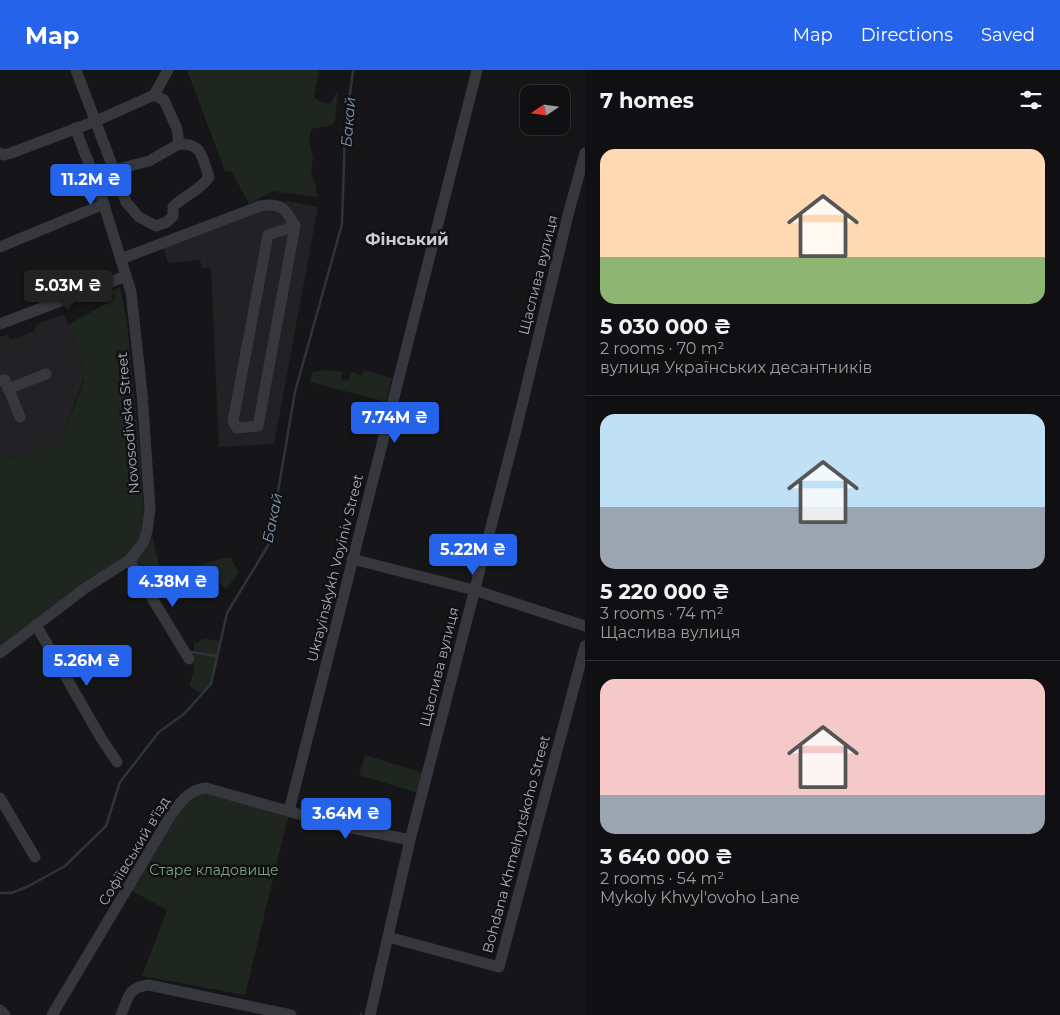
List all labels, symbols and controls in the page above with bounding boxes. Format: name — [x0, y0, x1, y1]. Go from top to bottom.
text: Map — [25, 21, 79, 50]
text: Map — [793, 24, 833, 46]
text: Directions — [861, 24, 953, 46]
text: Saved — [981, 24, 1035, 46]
north arrow — [520, 85, 570, 135]
map controls — [520, 85, 570, 135]
icon: filters — [1017, 86, 1045, 114]
text: 7 homes — [600, 88, 694, 113]
water label: Бакай — [336, 96, 360, 148]
pin: 11.2M ₴ — [45, 164, 137, 206]
text: 11.2M ₴ — [61, 170, 121, 189]
icon: home — [778, 181, 868, 271]
street label: Щаслива вулиця — [514, 213, 562, 337]
district label: Фінський — [365, 230, 449, 249]
pin: 5.03M ₴ — [22, 270, 114, 312]
text: 5.03M ₴ — [35, 276, 101, 295]
text: 5 030 000 ₴ — [600, 314, 731, 339]
text: 2 rooms · 70 m² — [600, 339, 725, 358]
street label: Novosodivska Street — [113, 351, 143, 494]
text: вулиця Українських десантників — [600, 358, 872, 377]
pin: 7.74M ₴ — [349, 402, 441, 444]
text: 7.74M ₴ — [362, 408, 428, 427]
icon: home — [778, 447, 868, 537]
street label: Ukrayinskykh Voyiniv Street — [303, 472, 367, 664]
water label: Бакай — [257, 491, 287, 545]
pin: 5.22M ₴ — [427, 534, 519, 576]
text: 5.22M ₴ — [440, 540, 506, 559]
pin: 4.38M ₴ — [127, 566, 219, 608]
text: 4.38M ₴ — [139, 572, 207, 591]
text: 5 220 000 ₴ — [600, 579, 730, 604]
text: 3 rooms · 74 m² — [600, 604, 724, 623]
street label: Щаслива вулиця — [415, 605, 463, 729]
text: Щаслива вулиця — [600, 623, 740, 642]
pin: 5.26M ₴ — [41, 644, 133, 687]
text: 5.26M ₴ — [54, 651, 120, 670]
icon: home — [778, 712, 868, 802]
street label: Bohdana Khmelnytskoho Street — [478, 733, 554, 955]
street label: Софіївський в'їзд — [94, 793, 174, 909]
pin: 3.64M ₴ — [300, 798, 392, 840]
text: 3.64M ₴ — [312, 804, 380, 823]
text: 3 640 000 ₴ — [600, 844, 733, 869]
park label: Старе кладовище — [149, 861, 279, 879]
text: 2 rooms · 54 m² — [600, 869, 724, 888]
text: Mykoly Khvyl'ovoho Lane — [600, 888, 800, 907]

